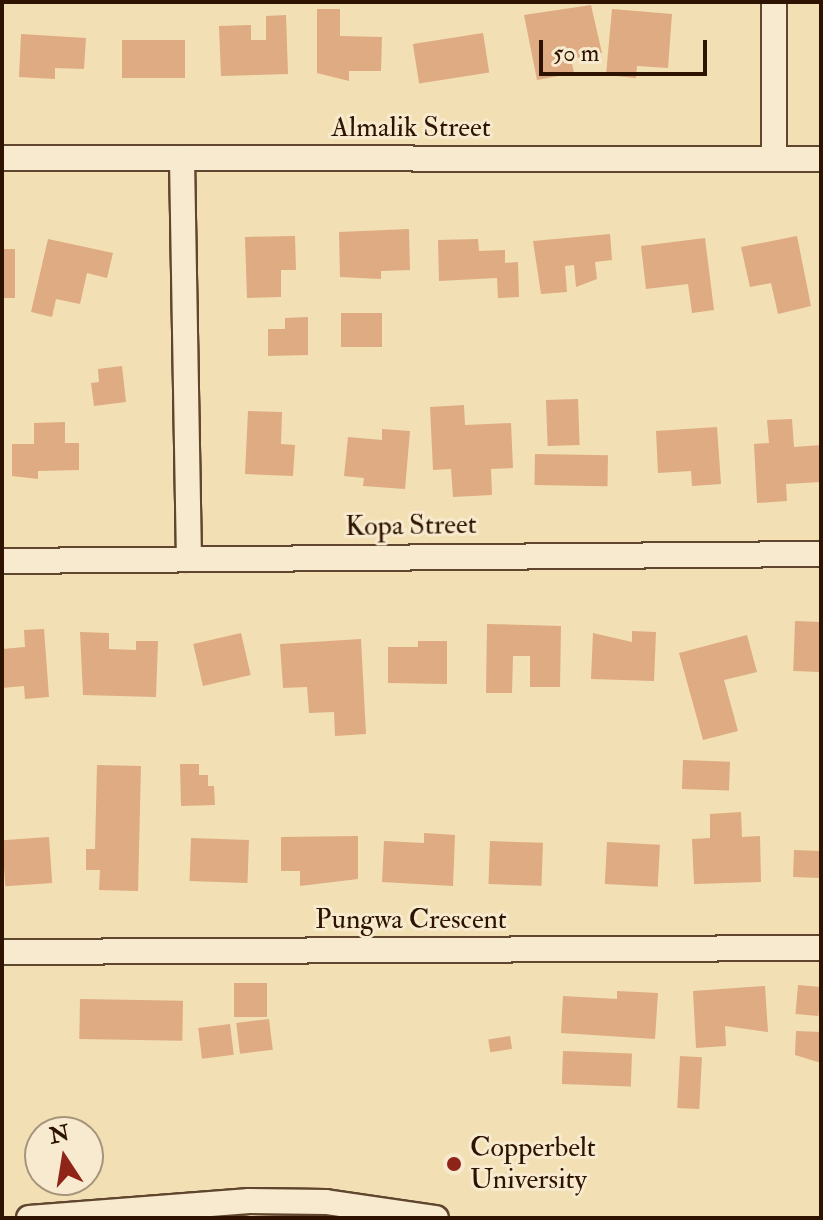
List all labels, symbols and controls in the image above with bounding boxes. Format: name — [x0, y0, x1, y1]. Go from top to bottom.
scale bar — [543, 24, 711, 74]
text: 50 m — [553, 38, 599, 69]
street label: Almalik Street — [331, 111, 491, 145]
street label: Kopa Street — [345, 508, 477, 544]
street label: Pungwa Crescent — [315, 903, 507, 937]
north arrow — [24, 1116, 104, 1196]
text: N — [47, 1119, 72, 1150]
place label: Copperbelt University — [470, 1131, 596, 1197]
marker: Copperbelt University — [445, 1155, 463, 1173]

